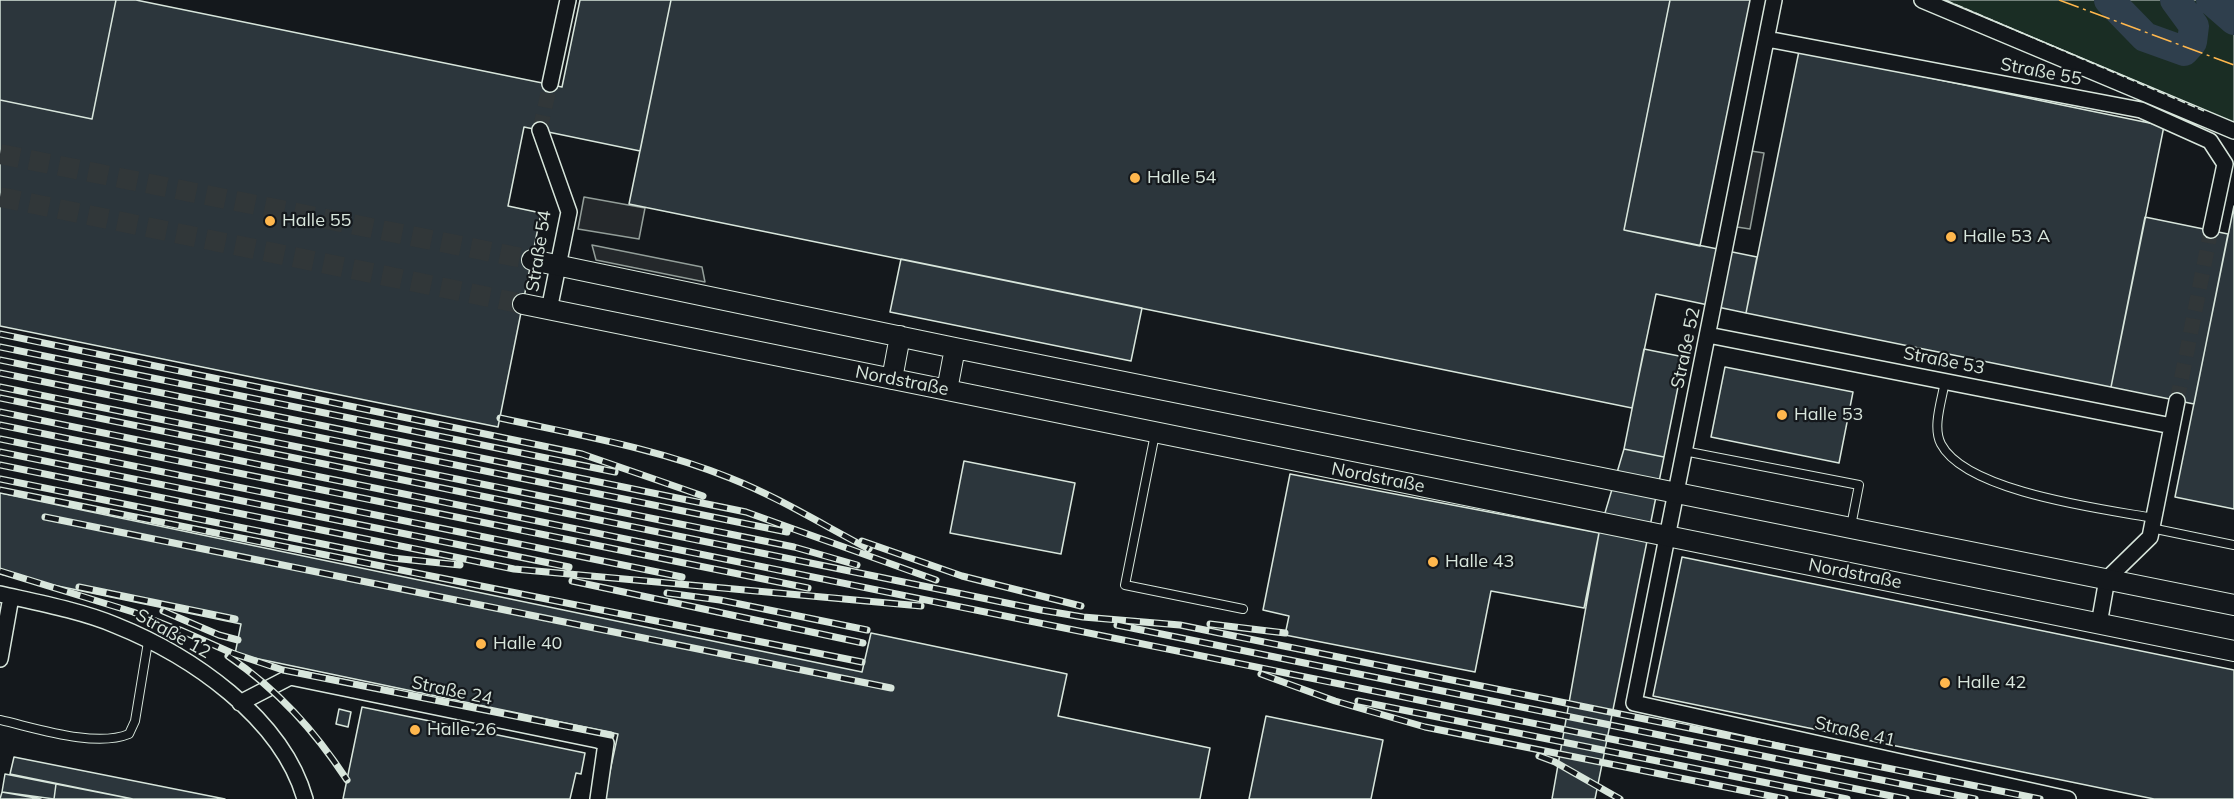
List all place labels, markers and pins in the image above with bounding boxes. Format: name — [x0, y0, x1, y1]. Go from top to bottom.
place label: Halle 54 — [1147, 167, 1216, 189]
marker: Halle 54 — [1128, 171, 1142, 185]
place label: Halle 55 — [282, 210, 351, 232]
marker: Halle 55 — [263, 214, 277, 228]
place label: Halle 53 A — [1963, 226, 2050, 248]
marker: Halle 53 A — [1944, 230, 1958, 244]
place label: Halle 53 — [1794, 404, 1863, 426]
marker: Halle 53 — [1775, 408, 1789, 422]
place label: Halle 43 — [1445, 551, 1514, 573]
marker: Halle 43 — [1426, 555, 1440, 569]
place label: Halle 40 — [493, 633, 562, 655]
marker: Halle 40 — [474, 637, 488, 651]
place label: Halle 42 — [1957, 672, 2026, 694]
marker: Halle 42 — [1938, 676, 1952, 690]
place label: Halle 26 — [427, 719, 496, 741]
marker: Halle 26 — [408, 723, 422, 737]

